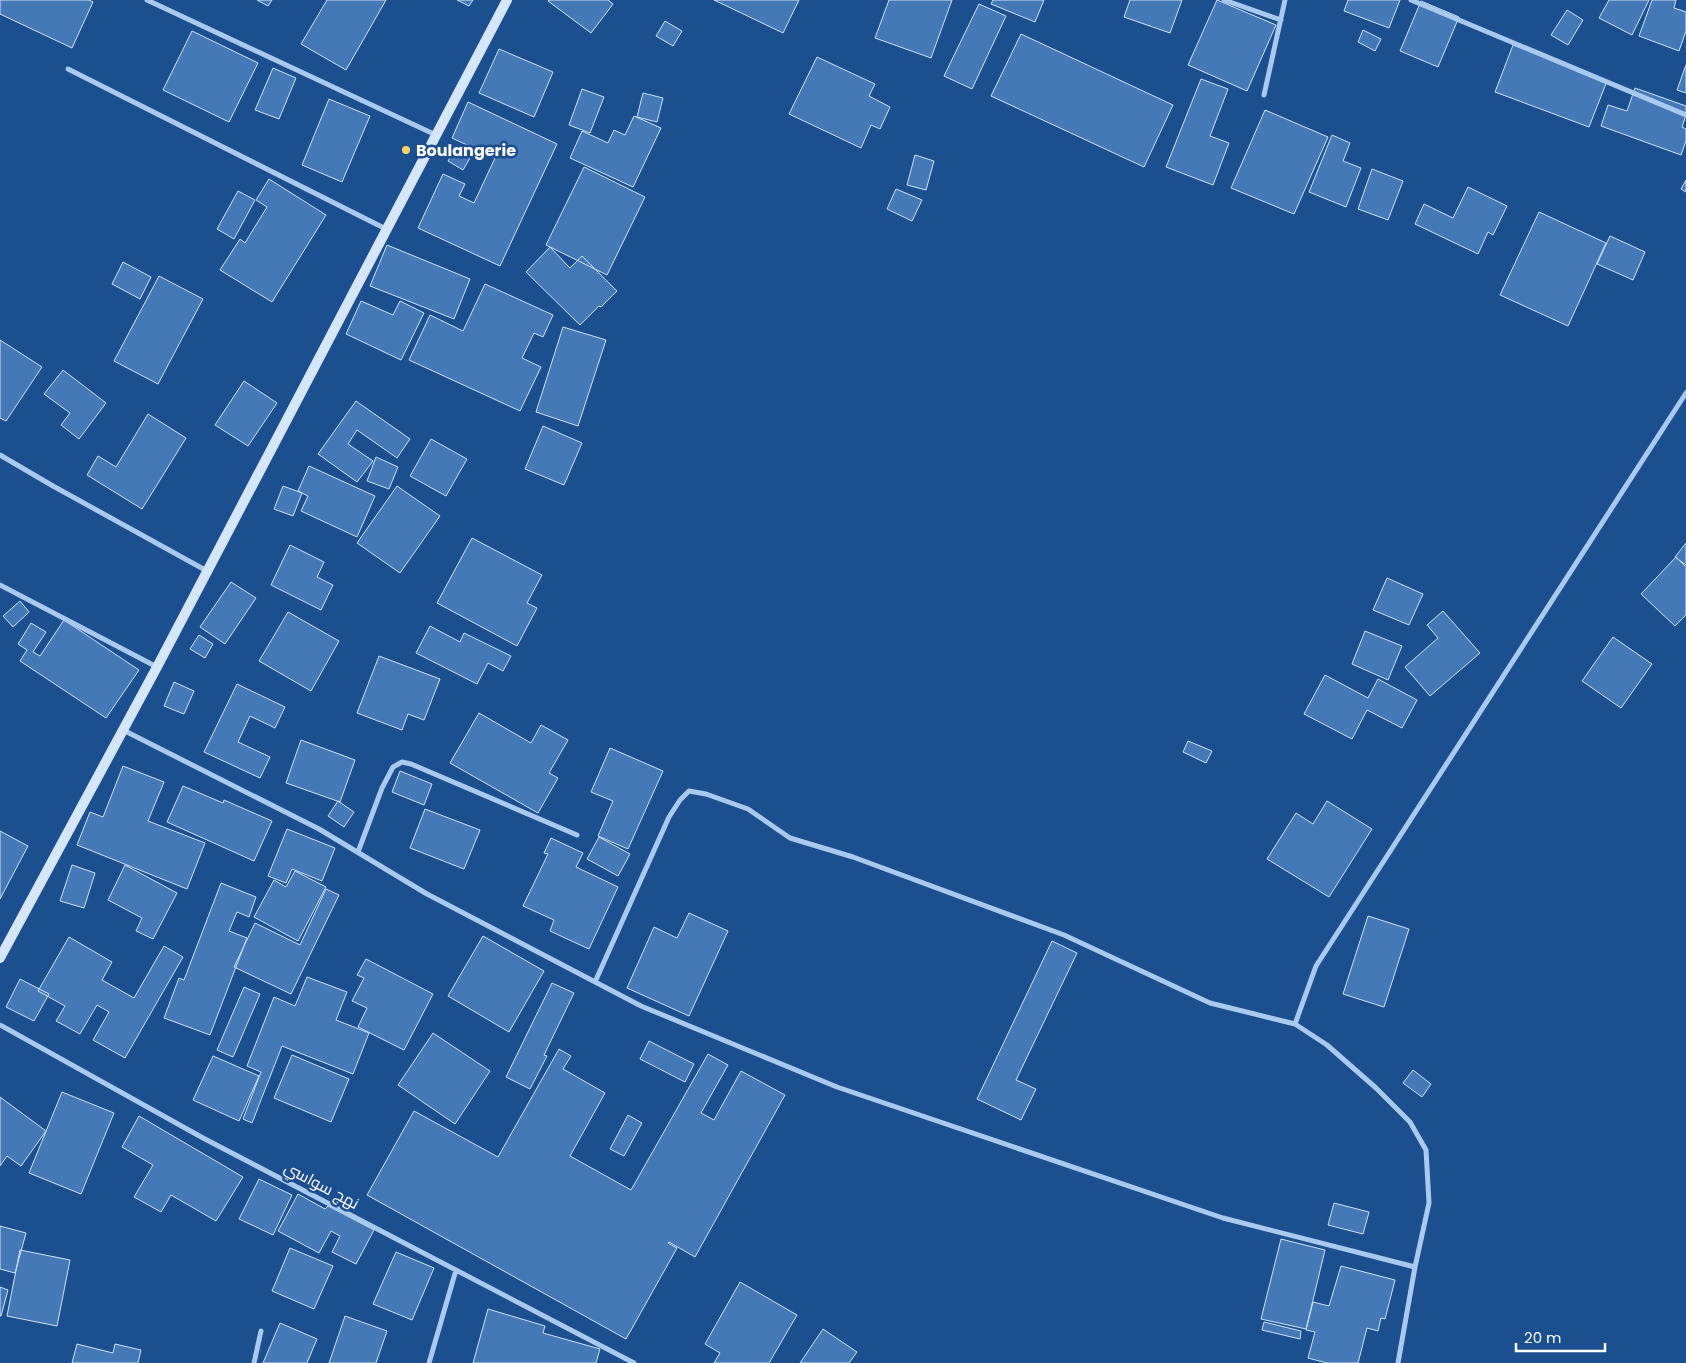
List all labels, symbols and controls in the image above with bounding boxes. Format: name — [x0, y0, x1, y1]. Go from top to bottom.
place label: Boulangerie — [416, 139, 516, 162]
marker: Boulangerie — [400, 144, 412, 156]
street label: نهج سواسي — [280, 1156, 363, 1216]
scale bar — [1516, 1320, 1605, 1352]
text: 20 m — [1524, 1327, 1562, 1348]

